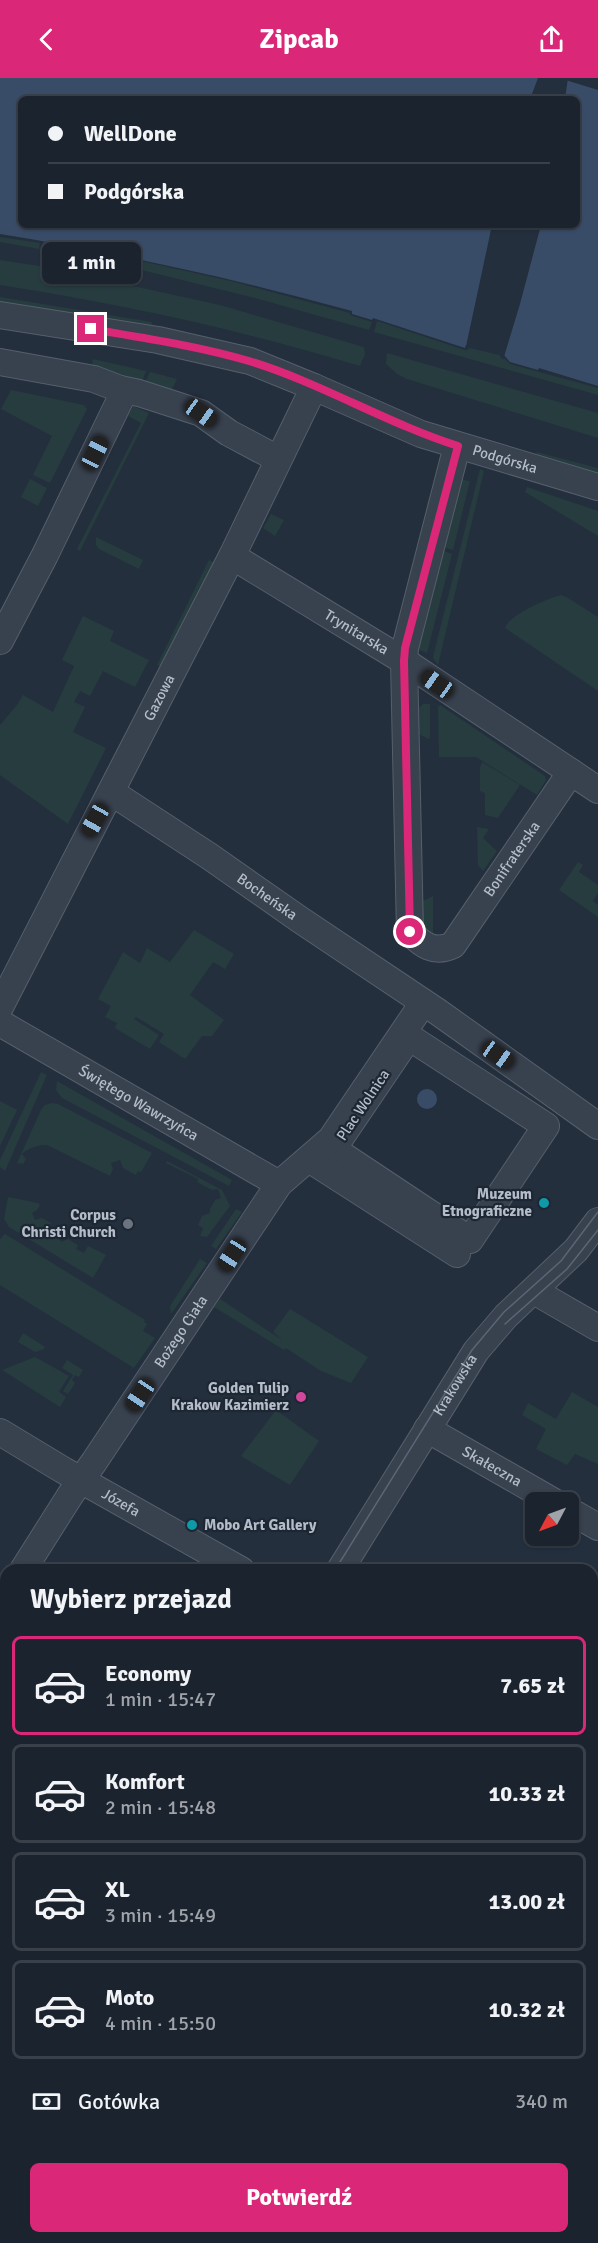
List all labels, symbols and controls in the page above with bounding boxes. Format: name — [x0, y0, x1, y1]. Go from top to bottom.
icon: back — [30, 23, 63, 56]
text: Zipcab — [259, 23, 339, 56]
icon: share — [535, 23, 568, 56]
text: WellDone — [84, 120, 177, 147]
text: Podgórska — [84, 178, 184, 205]
callout: 1 min — [42, 242, 140, 284]
text: 1 min — [67, 250, 116, 275]
route end — [77, 315, 104, 342]
car — [181, 395, 221, 431]
car — [79, 433, 111, 473]
street label: Podgórska — [470, 441, 540, 477]
street label: Trynitarska — [321, 606, 392, 658]
car — [417, 666, 457, 702]
street label: Gazowa — [140, 671, 179, 724]
car — [78, 800, 112, 840]
street label: Bonifraterska — [480, 818, 544, 900]
street label: Bocheńska — [233, 869, 301, 924]
route start — [396, 918, 423, 945]
car — [478, 1037, 518, 1073]
street label: Świętego Wawrzyńca — [76, 1061, 202, 1145]
street label: Plac Wolnica — [333, 1066, 393, 1144]
place label: Muzeum Etnograficzne — [442, 1185, 532, 1220]
marker: Muzeum Etnograficzne — [537, 1196, 551, 1210]
place label: Corpus Christi Church — [21, 1206, 116, 1241]
marker: Corpus Christi Church — [121, 1217, 135, 1231]
car — [215, 1235, 249, 1275]
street label: Bożego Ciała — [150, 1292, 211, 1371]
street label: Krakowska — [429, 1351, 481, 1419]
car — [122, 1375, 158, 1415]
place label: Golden Tulip Krakow Kazimierz — [171, 1379, 289, 1414]
marker: Golden Tulip Krakow Kazimierz — [294, 1390, 308, 1404]
street label: Skałeczna — [459, 1442, 525, 1490]
street label: Józefa — [99, 1485, 143, 1520]
north arrow — [525, 1492, 579, 1546]
map controls — [525, 1492, 579, 1546]
place label: Mobo Art Gallery — [204, 1516, 317, 1534]
marker: Mobo Art Gallery — [185, 1518, 199, 1532]
text: Wybierz przejazd — [30, 1583, 232, 1616]
icon: car — [33, 1659, 87, 1713]
text: Economy — [105, 1660, 191, 1687]
text: 7.65 zł — [500, 1672, 565, 1699]
text: 1 min · 15:47 — [105, 1687, 216, 1712]
icon: car — [33, 1767, 87, 1821]
text: Komfort — [105, 1768, 185, 1795]
text: 10.33 zł — [488, 1780, 565, 1807]
text: 2 min · 15:48 — [105, 1795, 216, 1820]
icon: car — [33, 1875, 87, 1929]
text: XL — [105, 1876, 130, 1903]
text: 13.00 zł — [488, 1888, 565, 1915]
text: 3 min · 15:49 — [105, 1903, 216, 1928]
icon: car — [33, 1983, 87, 2037]
text: Moto — [105, 1984, 154, 2011]
text: 10.32 zł — [488, 1996, 565, 2023]
text: 4 min · 15:50 — [105, 2011, 216, 2036]
icon: cash — [30, 2085, 63, 2118]
text: Gotówka — [78, 2088, 160, 2115]
text: 340 m — [515, 2089, 568, 2114]
button: Potwierdź — [30, 2163, 568, 2232]

